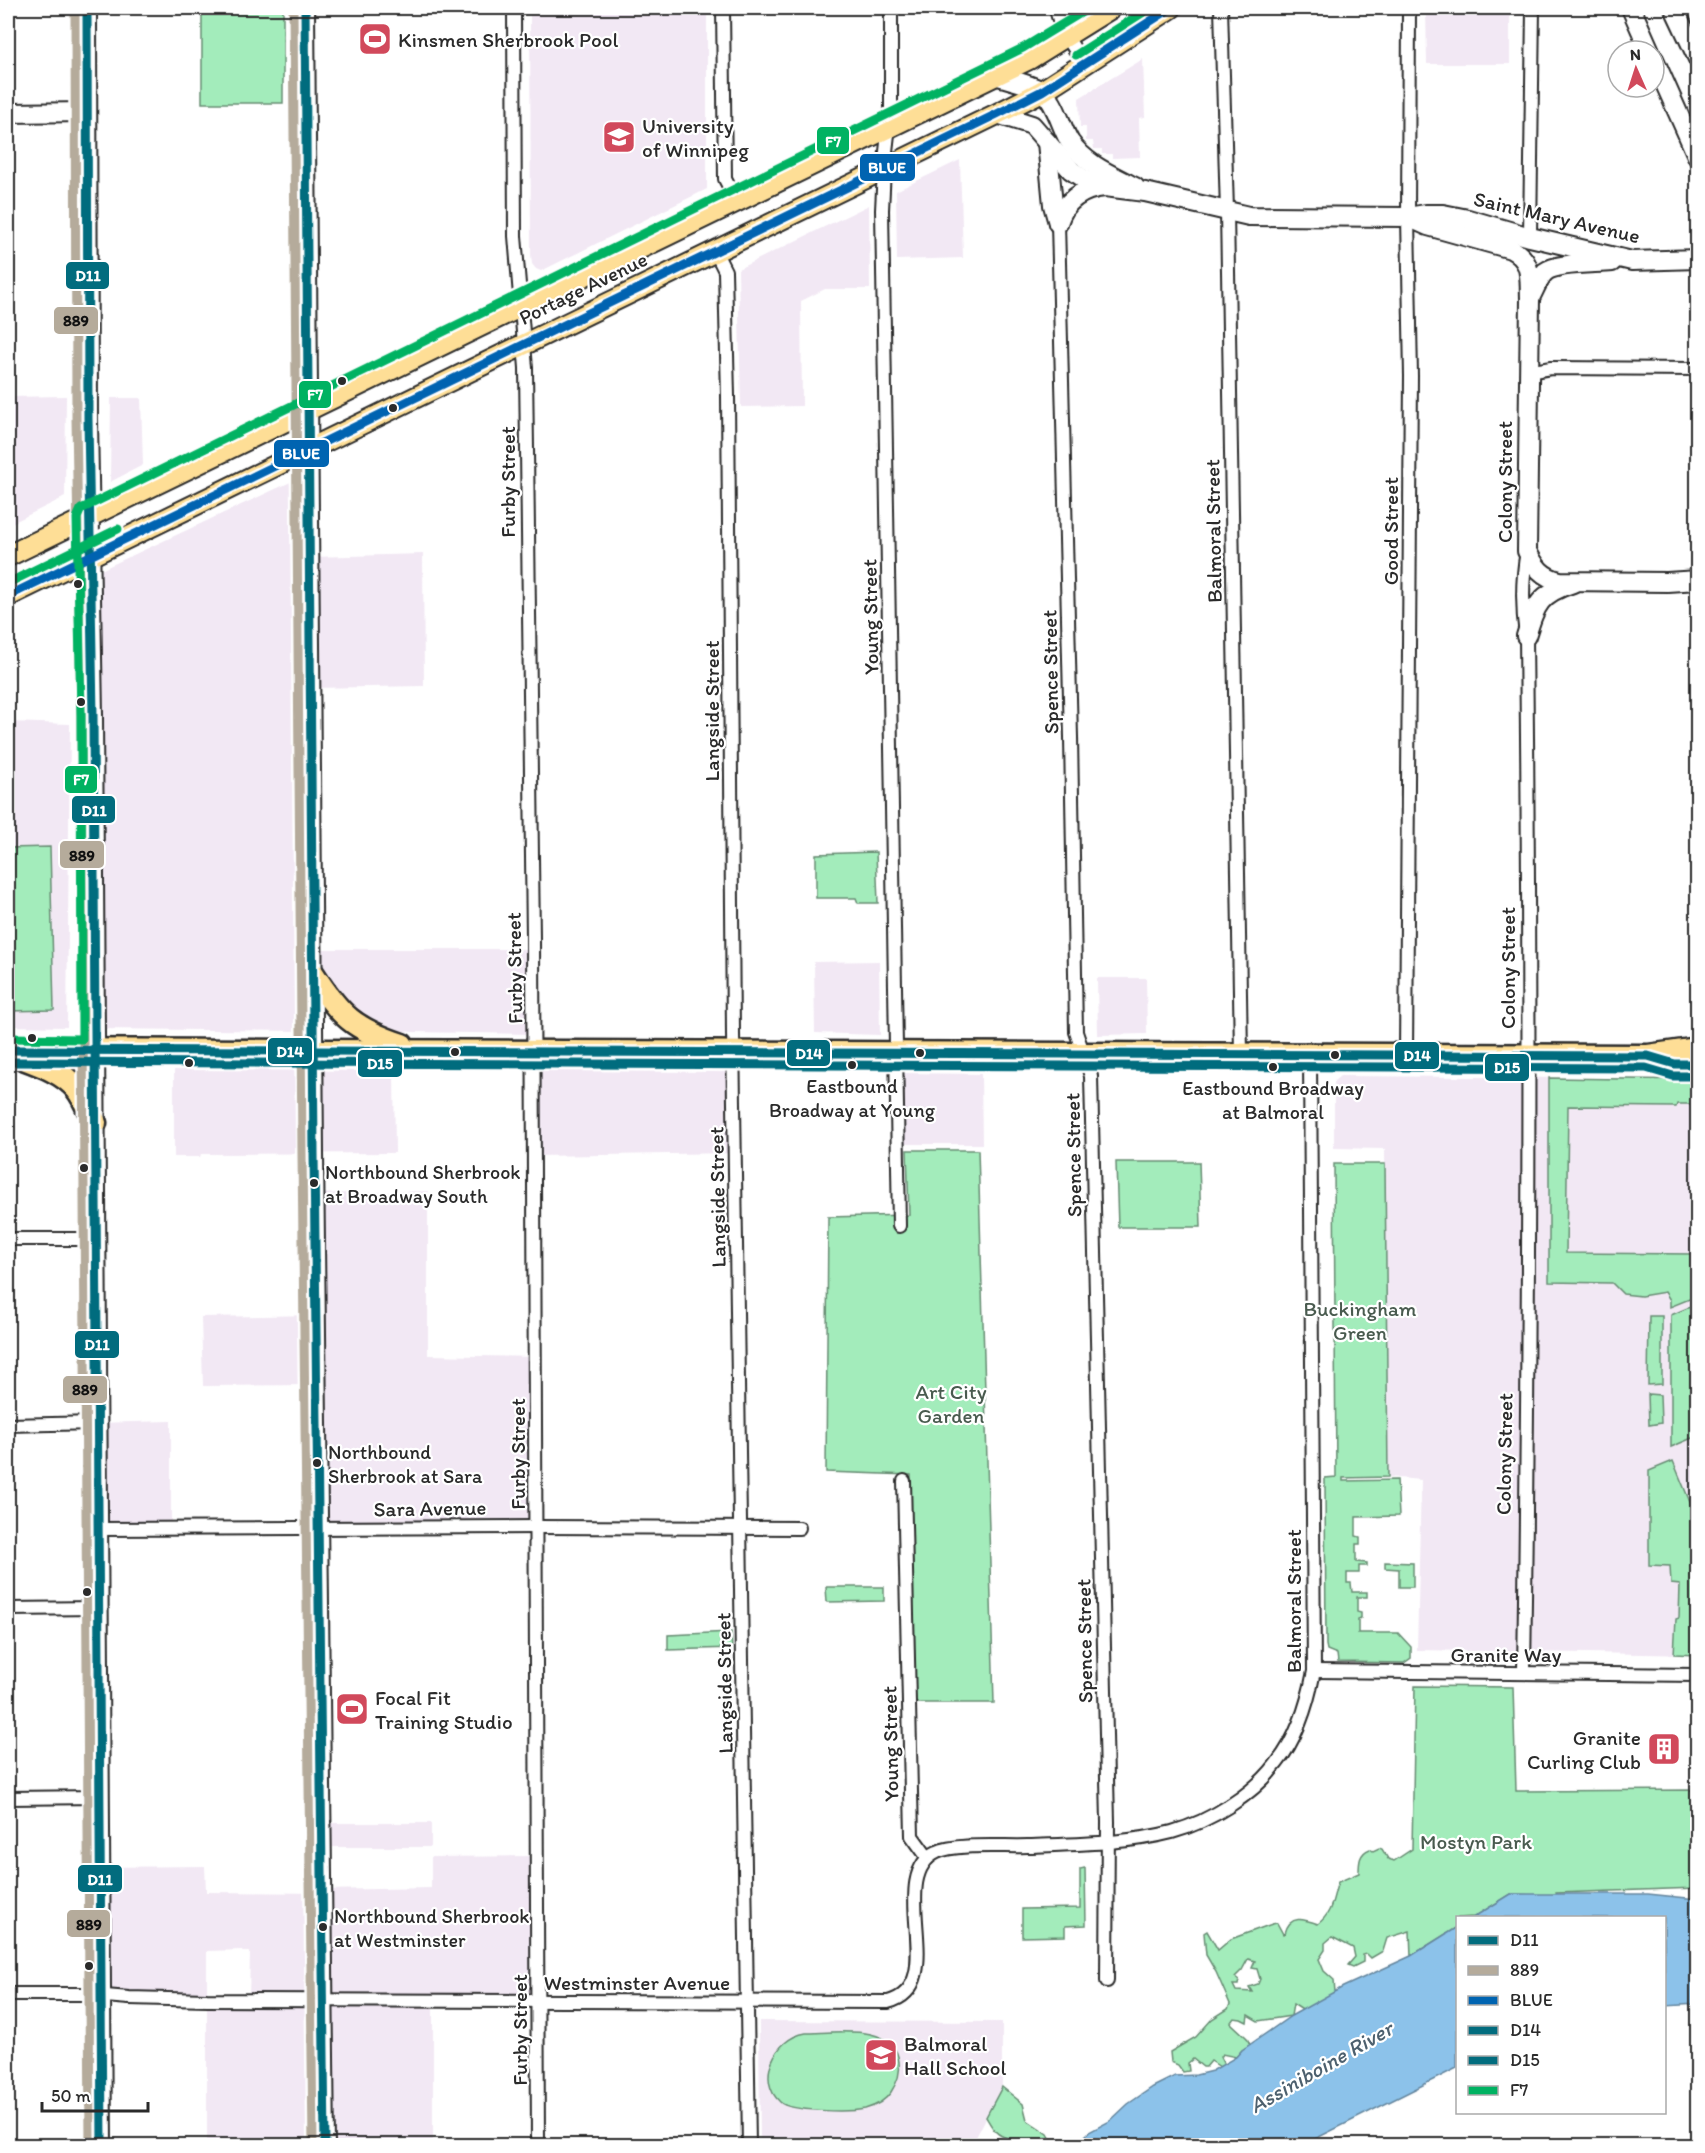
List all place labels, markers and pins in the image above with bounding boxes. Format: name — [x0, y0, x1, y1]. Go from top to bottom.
sports icon: Kinsmen Sherbrook Pool — [357, 21, 393, 57]
place label: Kinsmen Sherbrook Pool — [398, 27, 618, 52]
place label: University of Winnipeg — [642, 113, 749, 162]
school or university icon: University of Winnipeg — [601, 119, 637, 155]
unlabelled marker — [336, 375, 348, 387]
unlabelled marker — [387, 402, 399, 414]
unlabelled marker — [72, 578, 84, 590]
unlabelled marker — [75, 696, 87, 708]
unlabelled marker — [26, 1032, 38, 1044]
unlabelled marker — [449, 1046, 461, 1058]
unlabelled marker — [914, 1047, 926, 1059]
unlabelled marker — [1329, 1049, 1341, 1061]
unlabelled marker — [183, 1057, 195, 1069]
marker: Eastbound Broadway at Young — [846, 1059, 858, 1071]
marker: Eastbound Broadway at Balmoral — [1267, 1061, 1279, 1073]
place label: Eastbound Broadway at Young — [769, 1074, 936, 1122]
place label: Eastbound Broadway at Balmoral — [1182, 1076, 1364, 1124]
place label: Northbound Sherbrook at Broadway South — [325, 1160, 521, 1208]
unlabelled marker — [78, 1162, 90, 1174]
marker: Northbound Sherbrook at Broadway South — [308, 1177, 320, 1189]
place label: Northbound Sherbrook at Sara — [328, 1440, 483, 1488]
marker: Northbound Sherbrook at Sara — [311, 1457, 323, 1469]
unlabelled marker — [81, 1586, 93, 1598]
place label: Focal Fit Training Studio — [375, 1685, 513, 1734]
sports icon: Focal Fit Training Studio — [334, 1691, 370, 1727]
place label: Granite Curling Club — [1527, 1725, 1641, 1774]
building icon: Granite Curling Club — [1646, 1731, 1682, 1767]
place label: Northbound Sherbrook at Westminster — [334, 1904, 530, 1952]
marker: Northbound Sherbrook at Westminster — [317, 1921, 329, 1933]
unlabelled marker — [83, 1960, 95, 1972]
place label: Balmoral Hall School — [904, 2031, 1006, 2080]
school or university icon: Balmoral Hall School — [863, 2037, 899, 2073]

